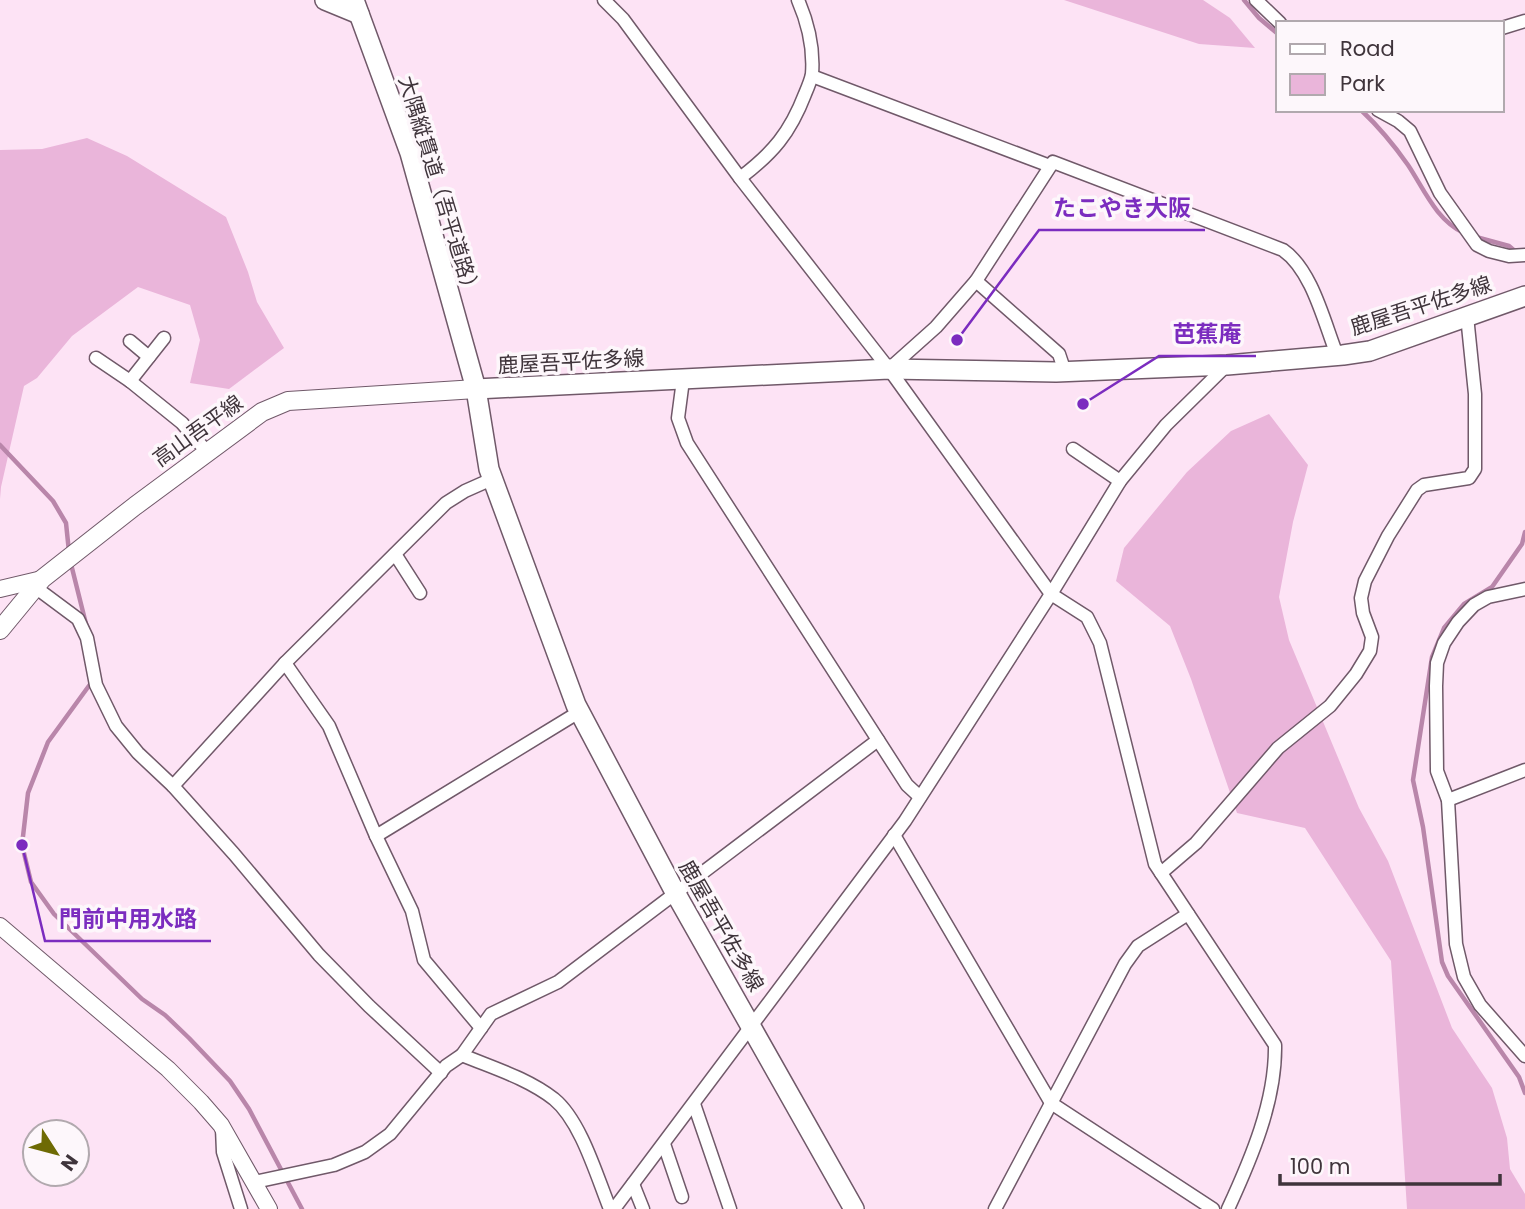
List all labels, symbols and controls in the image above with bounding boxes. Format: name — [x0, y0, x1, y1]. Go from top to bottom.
legend — [1276, 21, 1504, 112]
text: Road — [1340, 34, 1395, 63]
text: Park — [1340, 69, 1385, 98]
street label: 大隅縦貫道（吾平道路） — [392, 72, 487, 302]
callout: たこやき大阪 — [1039, 186, 1205, 230]
text: たこやき大阪 — [1053, 192, 1191, 224]
street label: 鹿屋吾平佐多線 — [1346, 269, 1495, 342]
callout: 芭蕉庵 — [1159, 312, 1256, 356]
text: 芭蕉庵 — [1173, 318, 1242, 350]
street label: 鹿屋吾平佐多線 — [497, 343, 645, 380]
street label: 高山吾平線 — [147, 388, 249, 473]
street label: 鹿屋吾平佐多線 — [672, 855, 771, 997]
callout: 門前中用水路 — [45, 897, 211, 941]
text: 門前中用水路 — [59, 903, 197, 935]
north arrow — [21, 1118, 91, 1188]
scale bar — [1280, 1142, 1500, 1186]
text: N — [54, 1149, 84, 1176]
text: 100 m — [1290, 1152, 1350, 1181]

